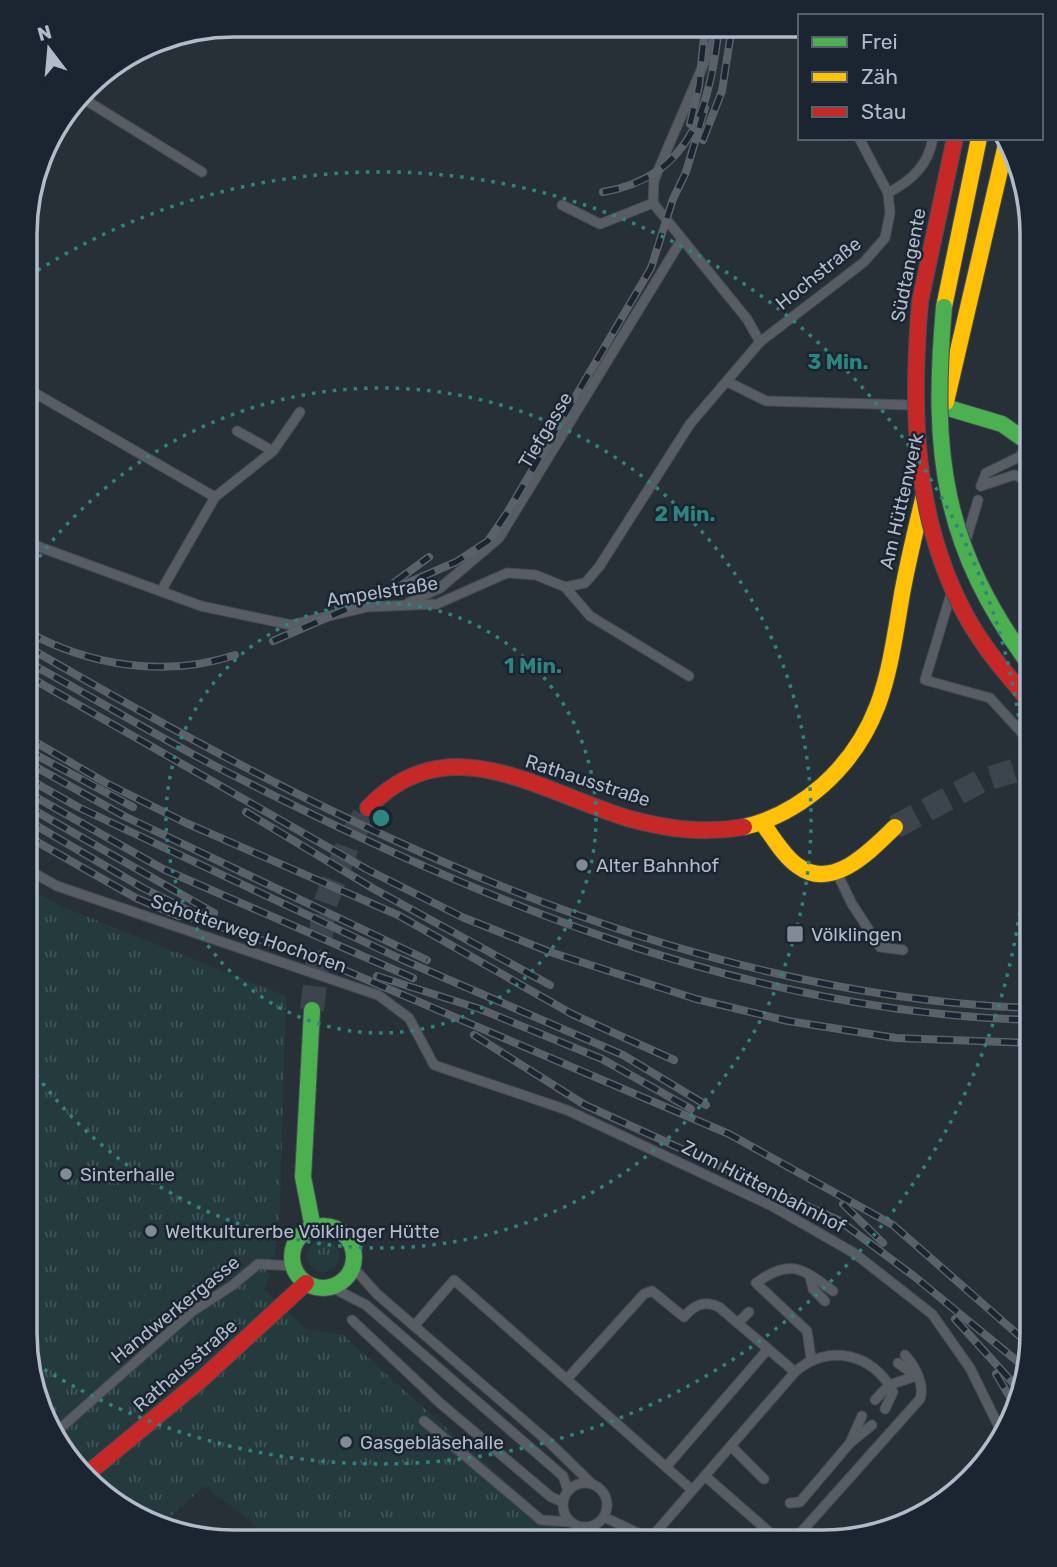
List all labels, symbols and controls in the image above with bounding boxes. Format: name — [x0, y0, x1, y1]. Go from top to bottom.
north arrow — [14, 14, 84, 84]
legend — [798, 14, 1043, 140]
text: N — [35, 20, 54, 46]
text: Frei — [861, 29, 898, 54]
text: Zäh — [861, 64, 898, 89]
text: Stau — [861, 99, 907, 124]
street label: Südtangente — [886, 206, 931, 324]
street label: Hochstraße — [771, 232, 866, 315]
text: 3 Min. — [807, 349, 869, 374]
street label: Tiefgasse — [514, 388, 577, 473]
street label: Am Hüttenwerk — [875, 431, 928, 571]
text: 2 Min. — [655, 501, 715, 526]
street label: Ampelstraße — [325, 571, 440, 612]
text: 1 Min. — [504, 653, 562, 678]
street label: Rathausstraße — [522, 749, 653, 811]
centre of rings — [369, 806, 393, 830]
place label: Alter Bahnhof — [596, 854, 719, 877]
marker: Alter Bahnhof — [574, 857, 590, 873]
street label: Schotterweg Hochofen — [148, 889, 350, 978]
place label: Völklingen — [811, 923, 902, 946]
marker: Völklingen — [785, 924, 805, 944]
street label: Zum Hüttenbahnhof — [678, 1135, 850, 1238]
place label: Sinterhalle — [80, 1163, 175, 1186]
marker: Sinterhalle — [58, 1166, 74, 1182]
place label: Weltkulturerbe Völklinger Hütte — [165, 1220, 440, 1243]
marker: Weltkulturerbe Völklinger Hütte — [143, 1223, 159, 1239]
street label: Handwerkergasse — [106, 1251, 244, 1368]
street label: Rathausstraße — [129, 1314, 242, 1417]
place label: Gasgebläsehalle — [360, 1431, 504, 1454]
marker: Gasgebläsehalle — [338, 1434, 354, 1450]

